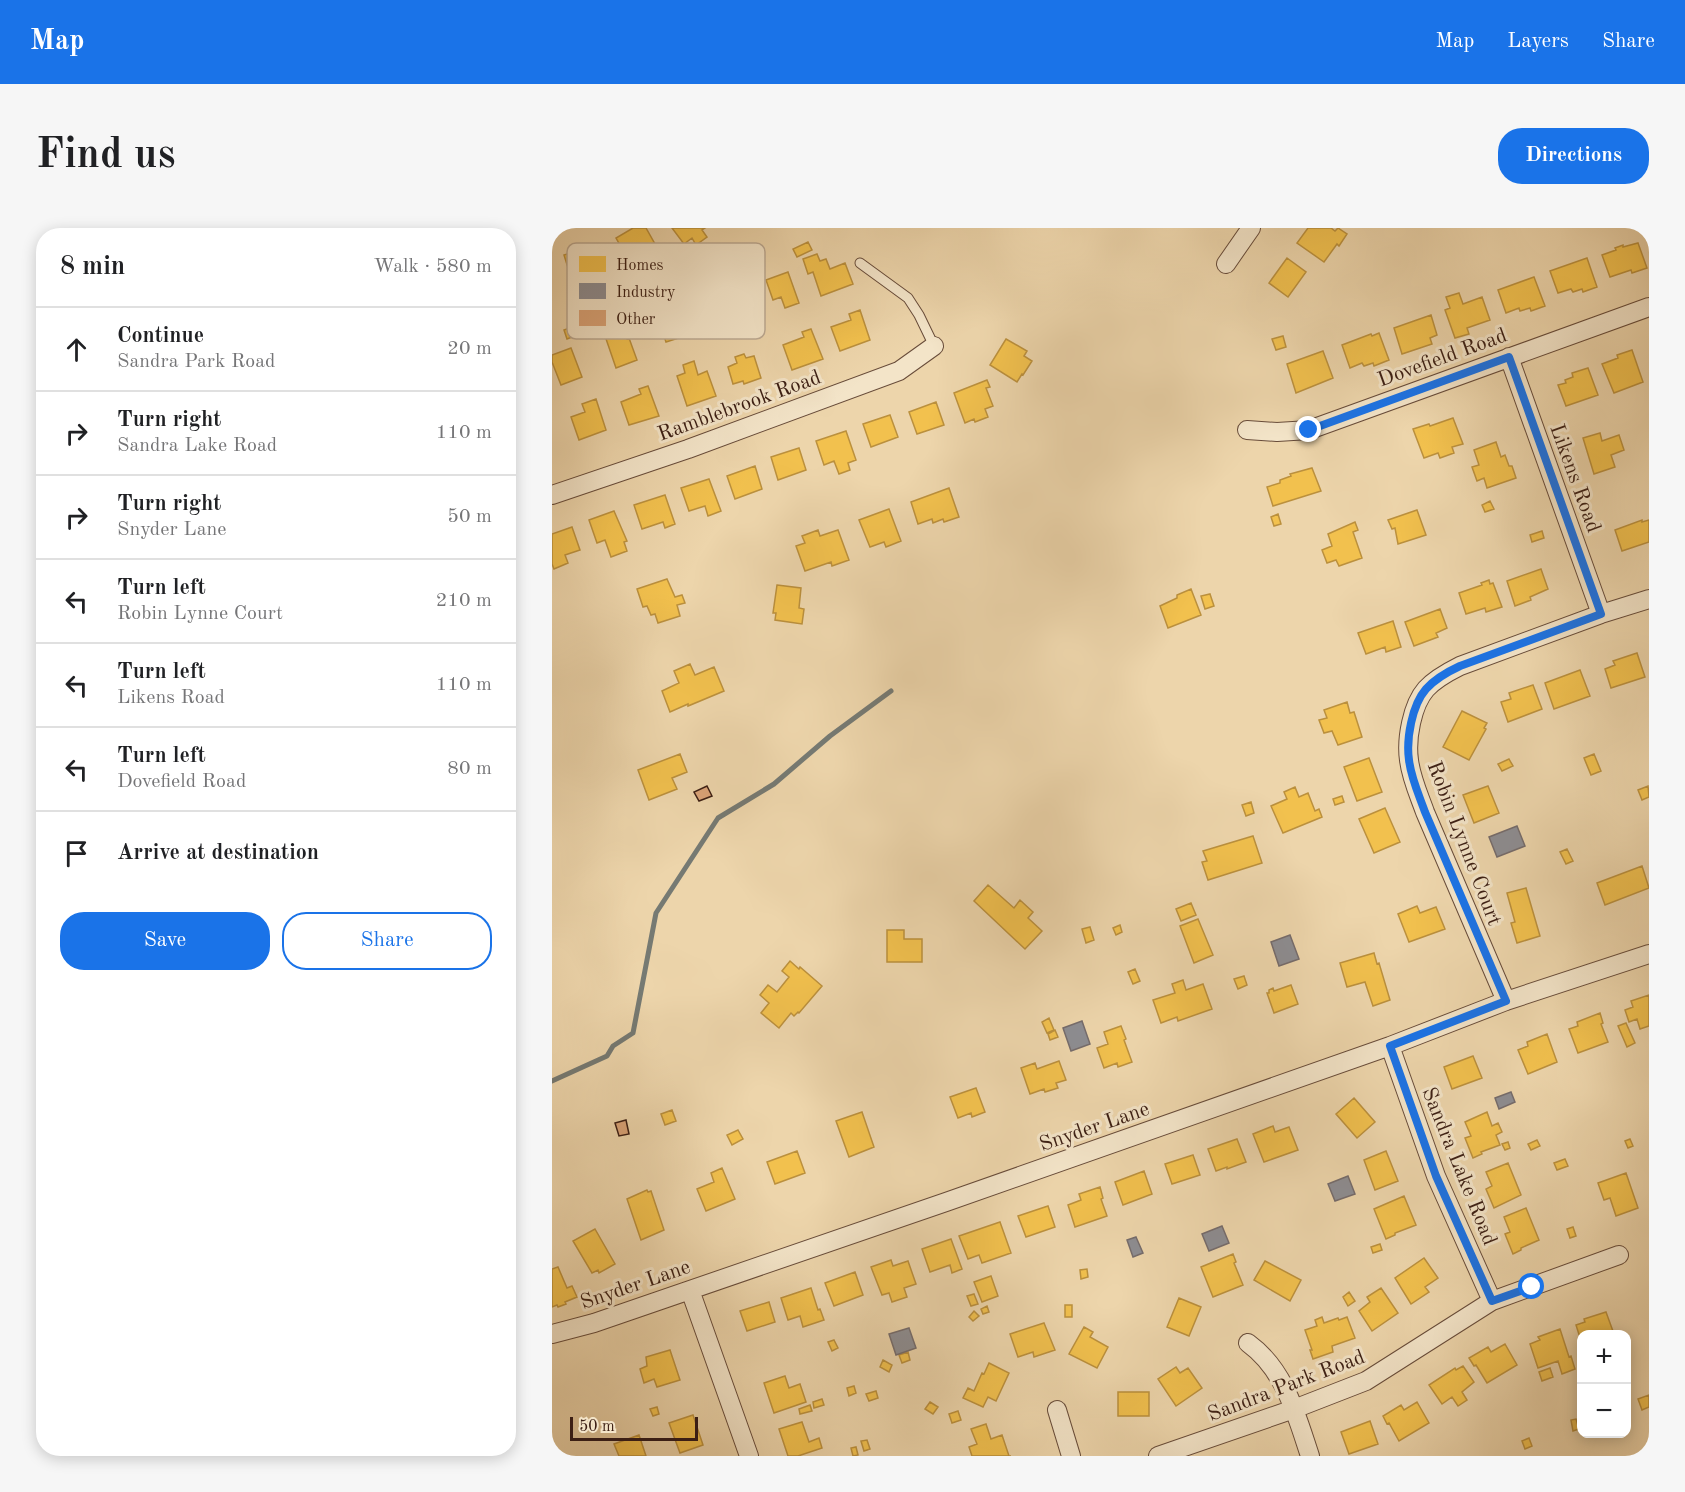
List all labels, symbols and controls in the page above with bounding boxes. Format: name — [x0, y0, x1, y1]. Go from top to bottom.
text: Map — [30, 28, 84, 56]
text: Map — [1435, 31, 1474, 52]
text: Layers — [1507, 31, 1569, 52]
text: Share — [1602, 31, 1655, 52]
button: Directions — [1498, 128, 1649, 184]
text: Find us — [36, 135, 175, 177]
legend — [567, 243, 765, 339]
text: 8 min — [60, 254, 125, 280]
text: Walk · 580 m — [373, 257, 492, 277]
text: Homes — [616, 258, 664, 274]
text: Industry — [616, 285, 676, 301]
text: Other — [616, 312, 656, 328]
text: Continue — [117, 325, 204, 347]
street label: Dovefield Road — [1375, 325, 1510, 391]
icon: ahead — [60, 333, 93, 366]
text: 20 m — [447, 339, 492, 359]
text: Sandra Park Road — [117, 352, 276, 372]
street label: Ramblebrook Road — [655, 367, 824, 446]
text: Turn right — [117, 409, 221, 431]
route end — [1295, 416, 1321, 442]
icon: right — [60, 417, 93, 450]
street label: Likens Road — [1545, 422, 1604, 535]
text: 110 m — [436, 423, 492, 443]
text: Sandra Lake Road — [117, 436, 277, 456]
text: Turn right — [117, 493, 221, 515]
icon: right — [60, 501, 93, 534]
text: 50 m — [447, 507, 492, 527]
text: Snyder Lane — [117, 520, 227, 540]
text: Turn left — [117, 577, 206, 599]
icon: left — [60, 585, 93, 618]
text: 210 m — [436, 591, 492, 611]
text: Robin Lynne Court — [117, 604, 283, 624]
text: Turn left — [117, 661, 206, 683]
icon: left — [60, 669, 93, 702]
text: 110 m — [436, 675, 492, 695]
text: Likens Road — [117, 688, 225, 708]
text: Turn left — [117, 745, 206, 767]
icon: left — [60, 753, 93, 786]
street label: Robin Lynne Court — [1423, 758, 1505, 929]
text: 80 m — [447, 759, 492, 779]
text: Dovefield Road — [117, 772, 246, 792]
icon: arrive — [60, 837, 93, 870]
text: Arrive at destination — [117, 842, 319, 864]
button: Save — [60, 912, 270, 970]
button: Share — [282, 912, 492, 970]
street label: Sandra Lake Road — [1417, 1085, 1500, 1249]
street label: Snyder Lane — [1037, 1099, 1152, 1156]
street label: Snyder Lane — [578, 1257, 693, 1314]
route start — [1518, 1273, 1544, 1299]
map controls — [1577, 1330, 1631, 1438]
button: + — [1577, 1330, 1631, 1384]
street label: Sandra Park Road — [1205, 1347, 1368, 1426]
button: − — [1577, 1384, 1631, 1438]
scale bar — [570, 1414, 698, 1442]
text: 50 m — [579, 1419, 615, 1435]

